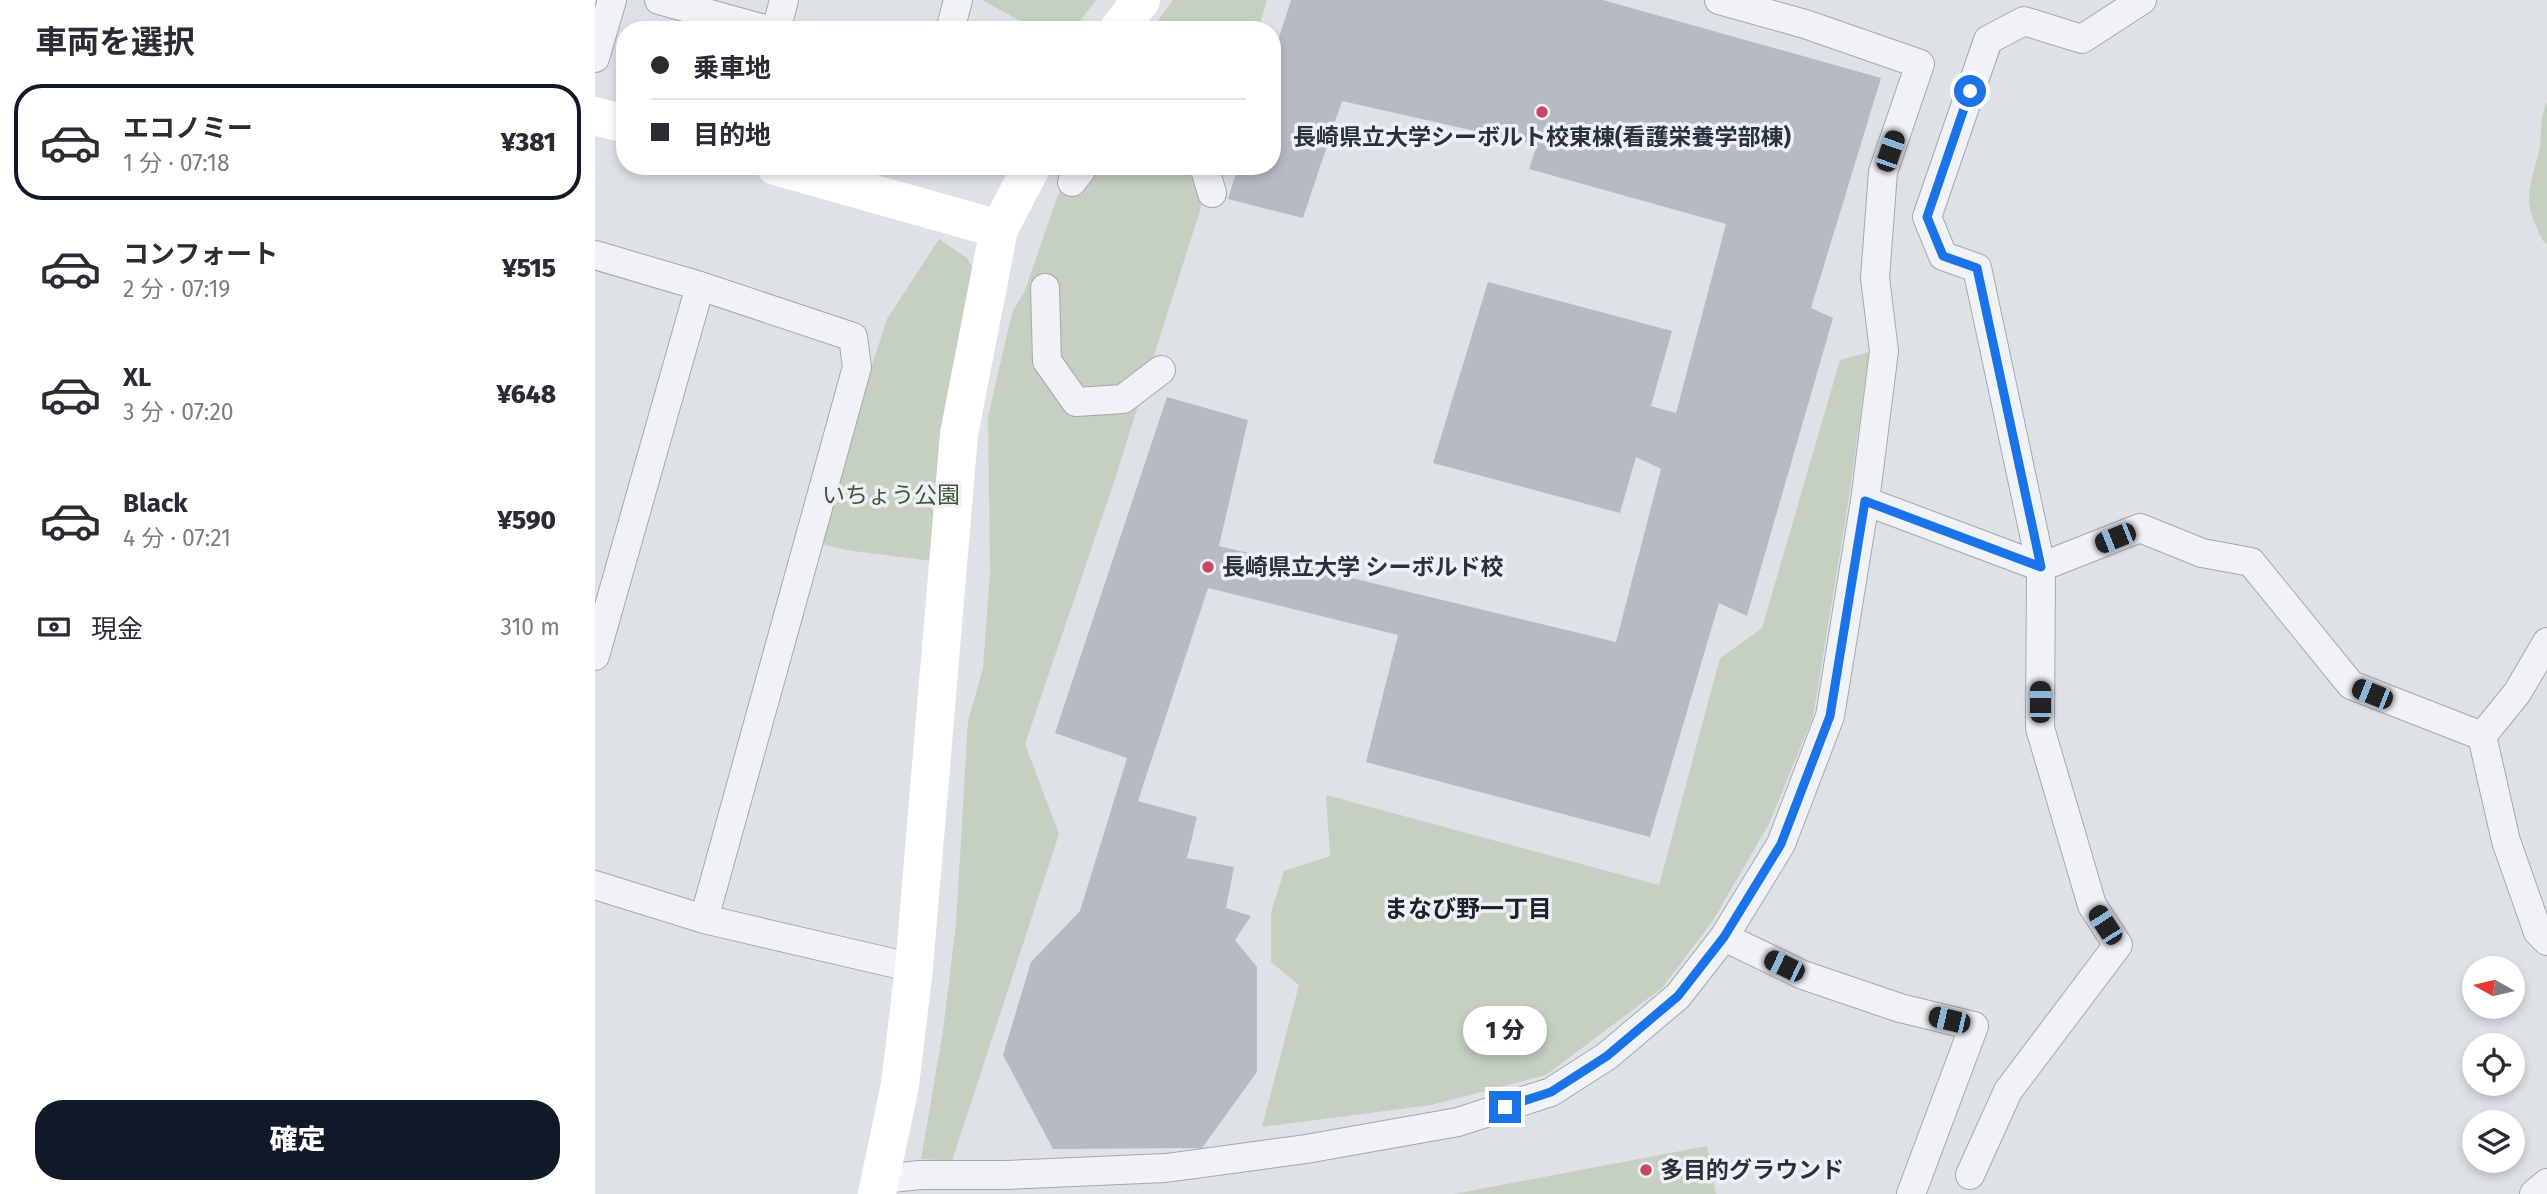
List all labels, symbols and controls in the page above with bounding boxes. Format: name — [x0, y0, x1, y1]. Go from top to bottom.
text: 車両を選択 — [35, 23, 195, 61]
text: 乗車地 — [693, 53, 771, 84]
route start — [1954, 75, 1986, 107]
marker: 長崎県立大学シーボルト校東棟(看護栄養学部棟) — [1534, 104, 1550, 120]
icon: car — [39, 111, 102, 174]
text: エコノミー — [123, 113, 253, 144]
text: 目的地 — [693, 120, 771, 151]
place label: 長崎県立大学シーボルト校東棟(看護栄養学部棟) — [1293, 123, 1791, 151]
text: ¥381 — [501, 127, 556, 158]
car — [1874, 128, 1907, 174]
text: 1 分 · 07:18 — [123, 149, 230, 177]
icon: car — [39, 237, 102, 300]
text: コンフォート — [123, 239, 278, 270]
text: ¥515 — [502, 253, 556, 284]
text: 2 分 · 07:19 — [123, 275, 230, 303]
text: XL — [123, 362, 151, 393]
icon: car — [39, 363, 102, 426]
text: ¥648 — [497, 379, 556, 410]
text: 3 分 · 07:20 — [123, 398, 234, 426]
park label: いちょう公園 — [822, 481, 960, 509]
text: Black — [123, 488, 188, 519]
icon: car — [39, 489, 102, 552]
text: ¥590 — [497, 505, 556, 536]
car — [2092, 520, 2139, 556]
text: 4 分 · 07:21 — [123, 524, 231, 552]
place label: 長崎県立大学 シーボルド校 — [1222, 553, 1503, 581]
marker: 長崎県立大学 シーボルド校 — [1200, 559, 1216, 575]
icon: cash — [35, 608, 73, 646]
text: 310 m — [500, 613, 560, 641]
text: 現金 — [91, 614, 143, 645]
car — [2349, 676, 2396, 712]
car — [2030, 681, 2051, 723]
district label: まなび野一丁目 — [1384, 895, 1552, 923]
car — [2085, 902, 2126, 948]
car — [1761, 947, 1808, 985]
north arrow — [2462, 956, 2525, 1018]
map controls — [2462, 956, 2525, 1173]
car — [1927, 1005, 1972, 1035]
callout: 1 分 — [1463, 1006, 1547, 1054]
text: 1 分 — [1485, 1016, 1525, 1044]
button: locate — [2462, 1033, 2525, 1096]
route end — [1489, 1091, 1521, 1123]
button: 確定 — [35, 1100, 560, 1180]
button: layers — [2462, 1110, 2525, 1173]
place label: 多目的グラウンド — [1660, 1156, 1844, 1184]
marker: 多目的グラウンド — [1638, 1162, 1654, 1178]

